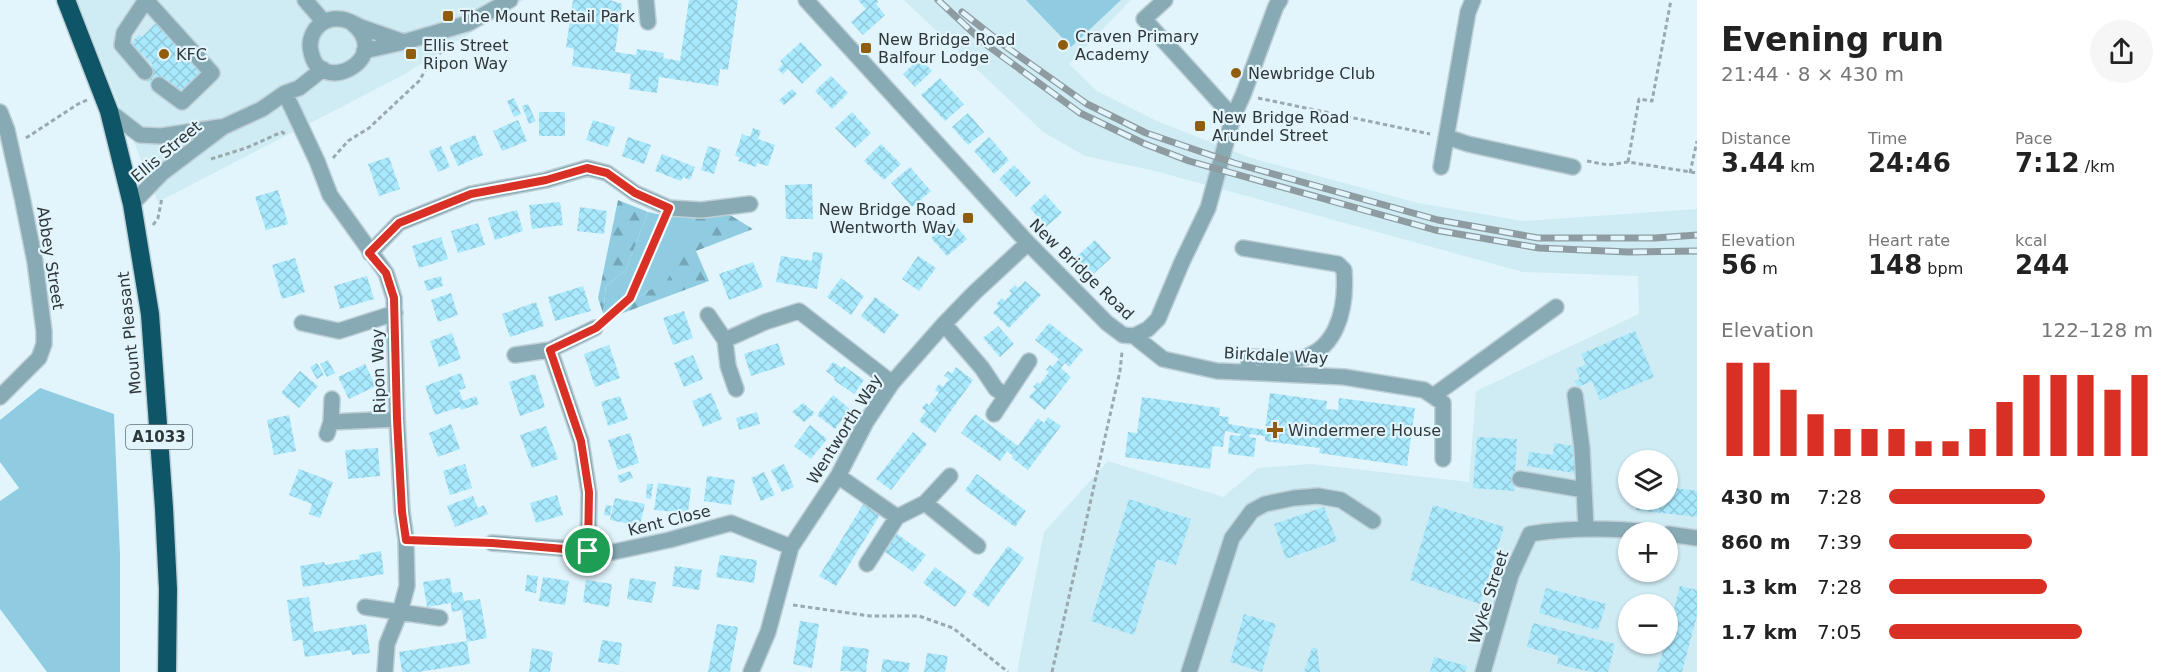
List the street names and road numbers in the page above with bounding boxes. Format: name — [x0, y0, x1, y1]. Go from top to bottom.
street label: Ellis Street — [127, 117, 205, 186]
street label: Abbey Street — [33, 205, 68, 311]
street label: New Bridge Road — [1026, 215, 1138, 324]
street label: Mount Pleasant — [114, 271, 145, 395]
street label: Ripon Way — [368, 328, 389, 414]
street label: Birkdale Way — [1223, 343, 1329, 368]
street label: Wentworth Way — [803, 371, 886, 488]
road number: A1033 — [126, 425, 192, 449]
street label: Kent Close — [626, 501, 712, 540]
street label: Wyke Street — [1464, 548, 1513, 646]

